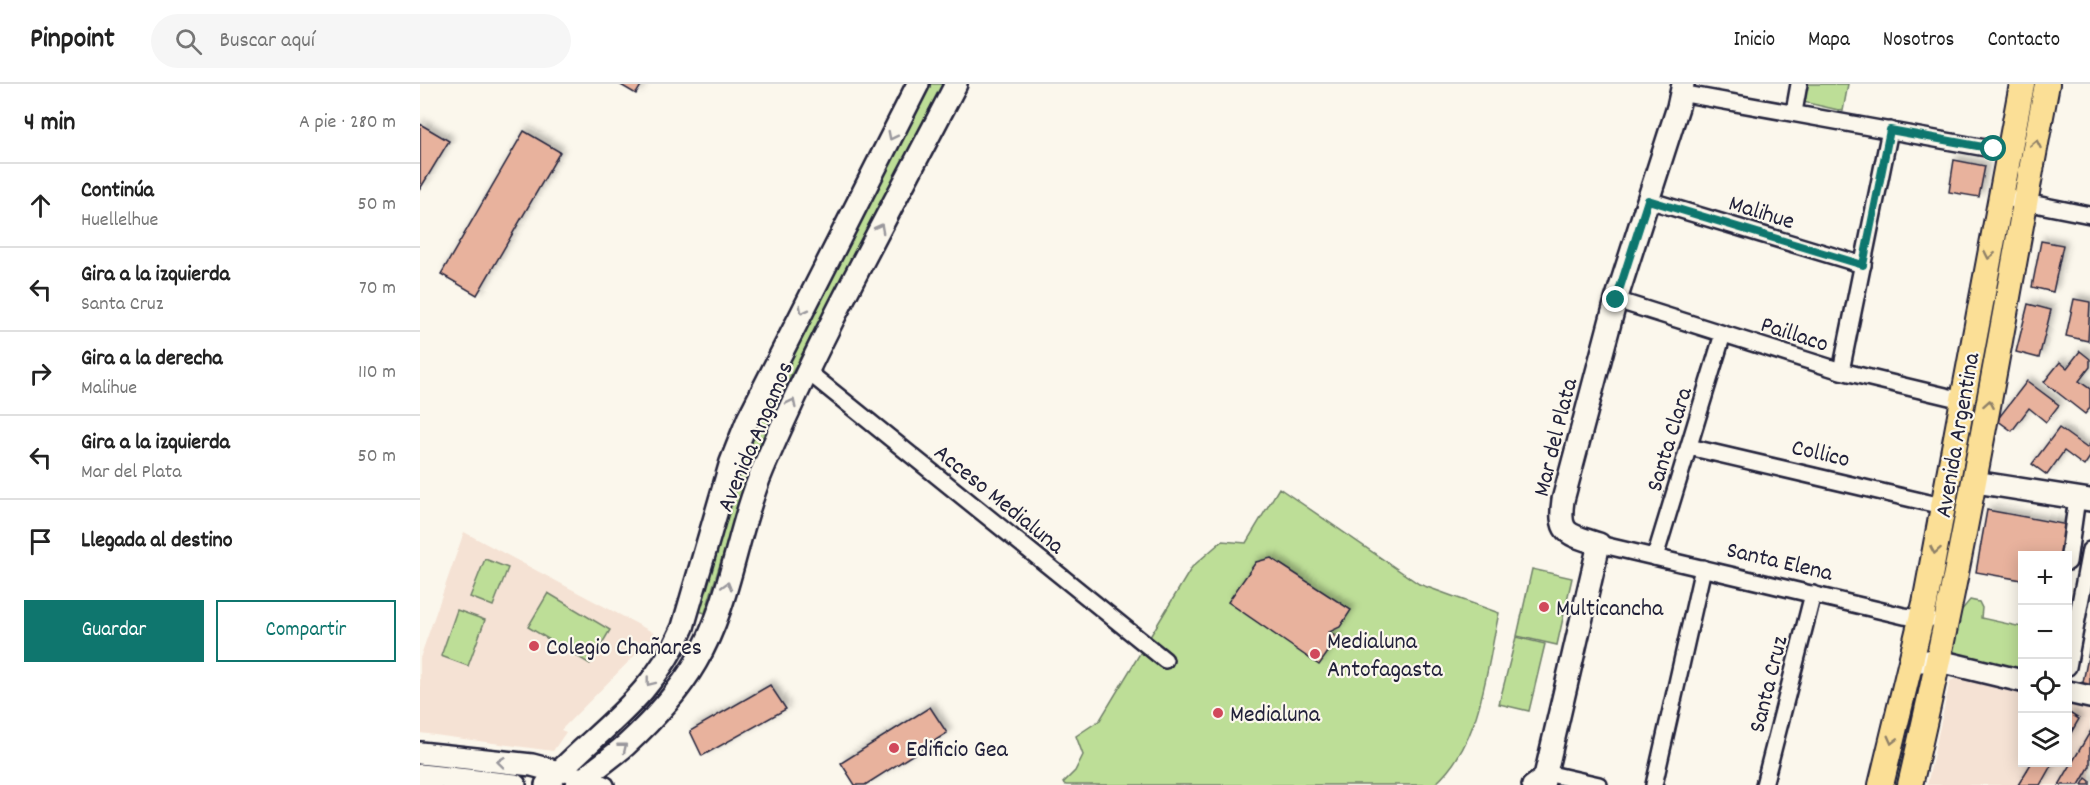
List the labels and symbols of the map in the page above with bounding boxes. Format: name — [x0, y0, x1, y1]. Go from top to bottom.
one-way arrow — [887, 130, 899, 141]
route start — [1980, 135, 2006, 161]
one-way arrow — [2029, 140, 2042, 150]
street label: Malihue — [1724, 188, 1798, 240]
one-way arrow — [873, 224, 884, 235]
one-way arrow — [1983, 249, 1996, 259]
route end — [1602, 286, 1628, 312]
one-way arrow — [799, 303, 810, 314]
street label: Paillaco — [1756, 309, 1832, 363]
street label: Avenida Argentina — [1928, 350, 1990, 521]
street label: Avenida Angamos — [710, 357, 804, 518]
street label: Mar del Plata — [1526, 374, 1588, 500]
street label: Santa Clara — [1639, 383, 1703, 496]
one-way arrow — [785, 398, 797, 409]
one-way arrow — [1982, 399, 1994, 409]
street label: Collico — [1788, 432, 1853, 478]
street label: Acceso Medialuna — [926, 437, 1071, 564]
street label: Santa Elena — [1723, 534, 1837, 592]
one-way arrow — [1929, 544, 1942, 554]
one-way arrow — [719, 581, 732, 591]
place label: Multicancha — [1556, 593, 1664, 627]
marker: Multicancha — [1537, 600, 1551, 614]
place label: Medialuna Antofagasta — [1327, 626, 1443, 688]
place label: Colegio Chañares — [546, 632, 702, 666]
street label: Santa Cruz — [1741, 633, 1798, 737]
marker: Colegio Chañares — [527, 639, 541, 653]
marker: Medialuna Antofagasta — [1308, 647, 1322, 661]
one-way arrow — [647, 676, 658, 687]
place label: Medialuna — [1230, 699, 1321, 733]
marker: Medialuna — [1211, 706, 1225, 720]
place label: Edificio Gea — [906, 734, 1009, 768]
one-way arrow — [1887, 735, 1900, 745]
marker: Edificio Gea — [887, 741, 901, 755]
one-way arrow — [616, 743, 627, 754]
one-way arrow — [496, 756, 505, 769]

